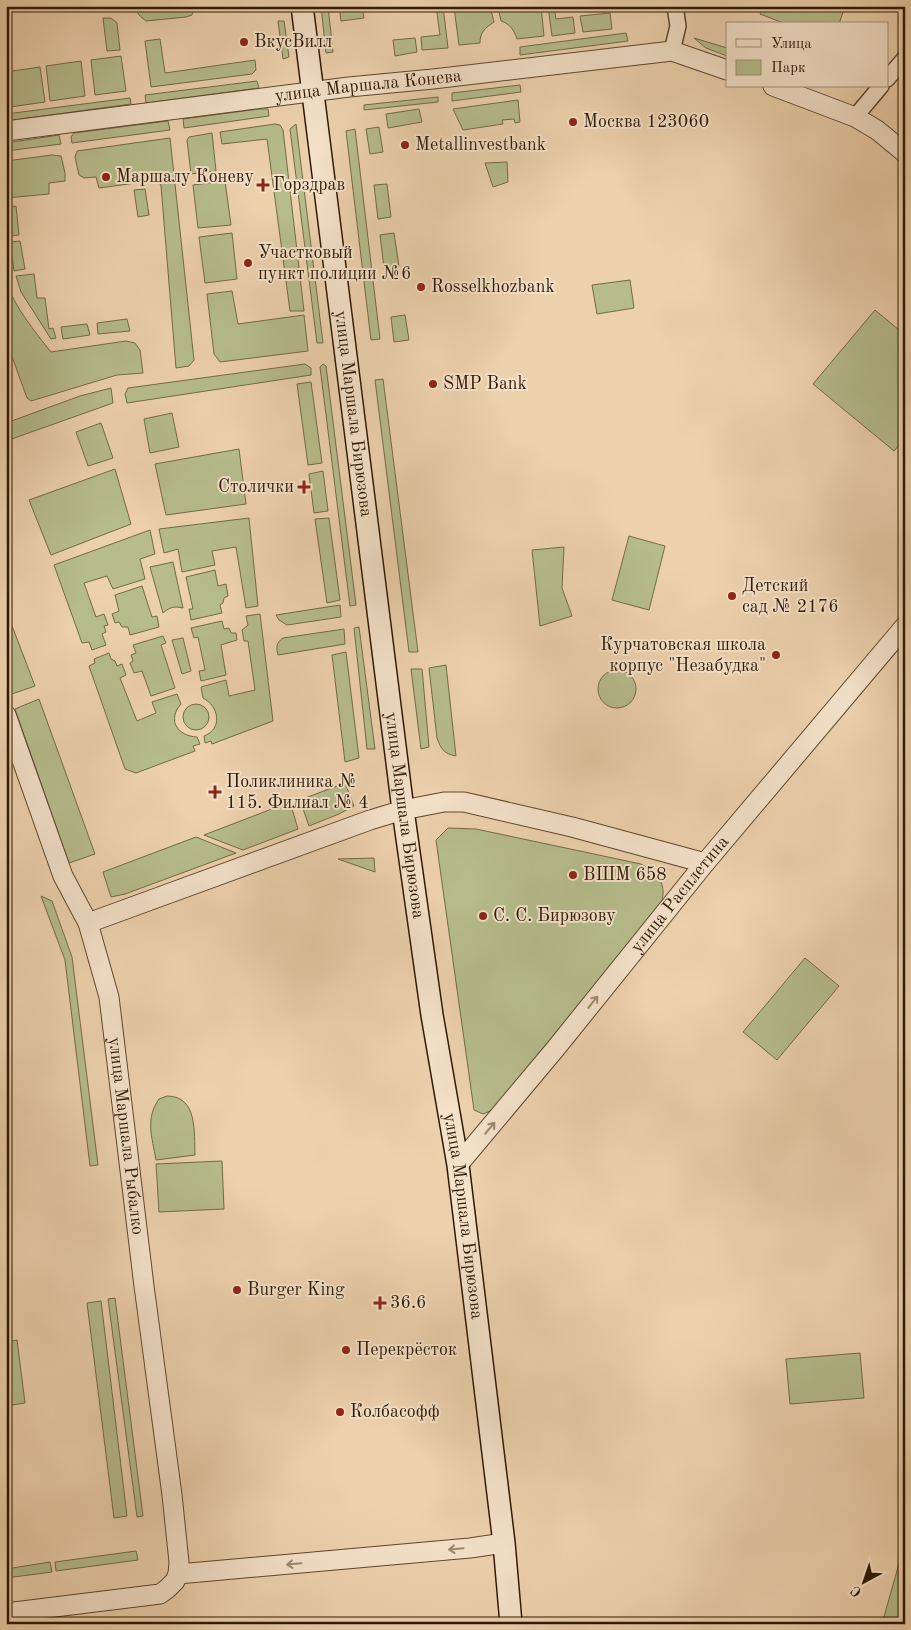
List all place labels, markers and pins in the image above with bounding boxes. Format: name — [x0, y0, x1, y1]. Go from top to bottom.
place label: ВкусВилл — [254, 33, 332, 51]
marker: ВкусВилл — [238, 36, 250, 48]
place label: Москва 123060 — [583, 113, 709, 131]
marker: Москва 123060 — [567, 116, 579, 128]
place label: Metallinvestbank — [415, 136, 546, 154]
marker: Metallinvestbank — [399, 139, 411, 151]
place label: Маршалу Коневу — [116, 168, 254, 186]
marker: Маршалу Коневу — [100, 171, 112, 183]
place label: Горздрав — [273, 176, 345, 194]
marker: Горздрав — [257, 179, 269, 191]
place label: Участковый пункт полиции №6 — [258, 244, 411, 283]
marker: Участковый пункт полиции №6 — [242, 257, 254, 269]
place label: Rosselkhozbank — [431, 278, 555, 296]
marker: Rosselkhozbank — [415, 281, 427, 293]
place label: SMP Bank — [443, 375, 527, 393]
marker: SMP Bank — [427, 378, 439, 390]
place label: Столички — [218, 478, 294, 496]
marker: Столички — [298, 481, 310, 493]
place label: Детский сад № 2176 — [742, 577, 839, 616]
marker: Детский сад № 2176 — [726, 590, 738, 602]
place label: Курчатовская школа корпус "Незабудка" — [600, 636, 766, 675]
marker: Курчатовская школа корпус "Незабудка" — [770, 649, 782, 661]
place label: Поликлиника № 115. Филиал № 4 — [226, 773, 369, 812]
marker: Поликлиника № 115. Филиал № 4 — [208, 785, 222, 799]
place label: ВШM 658 — [583, 866, 667, 884]
marker: ВШM 658 — [567, 869, 579, 881]
place label: С. С. Бирюзову — [493, 907, 616, 925]
marker: С. С. Бирюзову — [477, 910, 489, 922]
place label: Burger King — [247, 1281, 345, 1299]
marker: Burger King — [231, 1284, 243, 1296]
place label: 36.6 — [390, 1294, 426, 1312]
marker: 36.6 — [374, 1297, 386, 1309]
place label: Перекрёсток — [356, 1341, 457, 1359]
marker: Перекрёсток — [340, 1344, 352, 1356]
place label: Колбасофф — [350, 1403, 440, 1422]
marker: Колбасофф — [334, 1406, 346, 1418]

